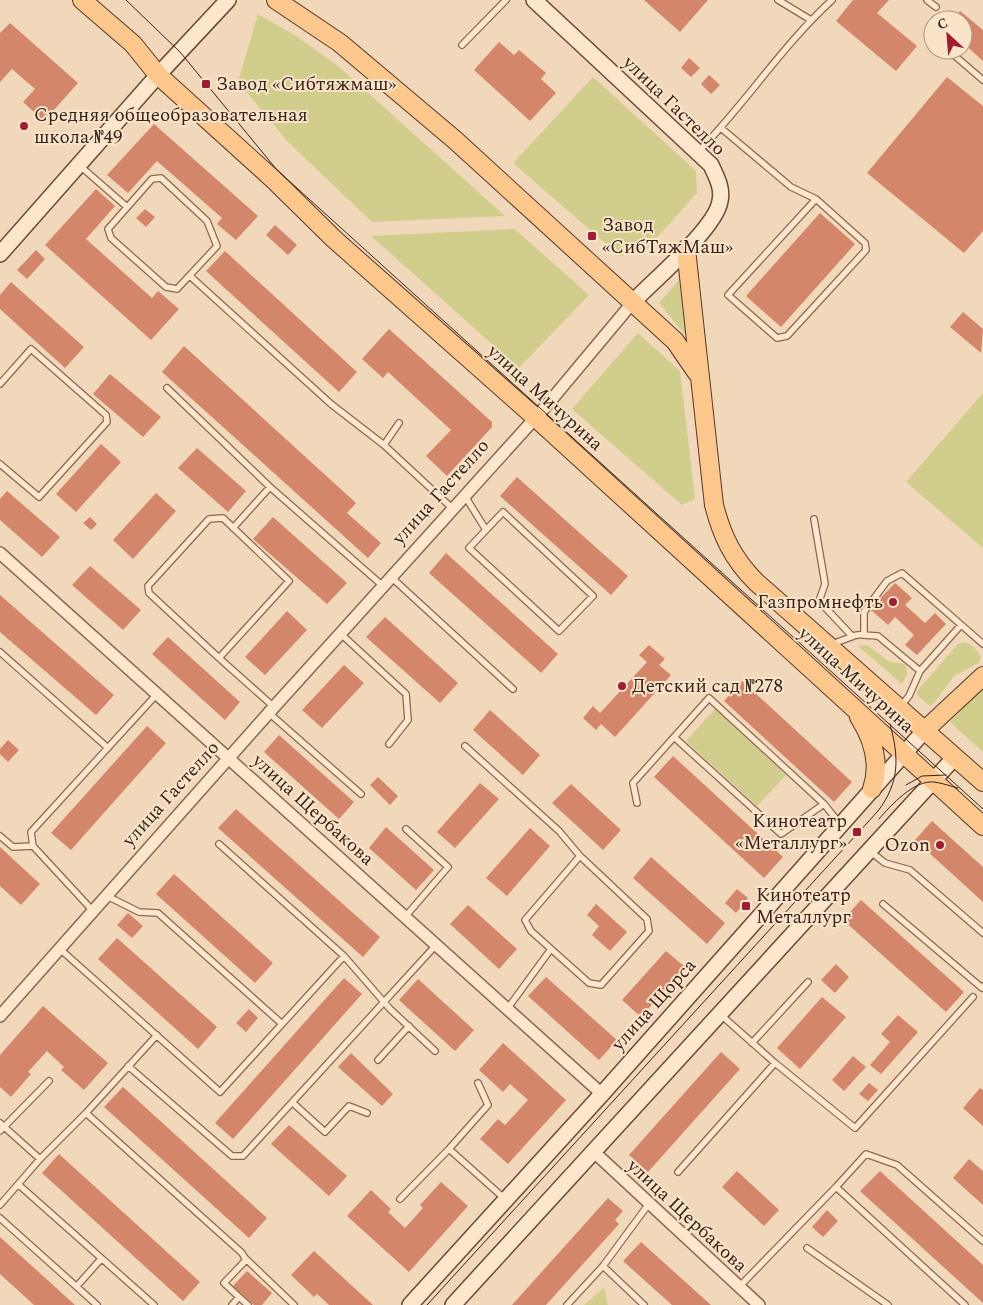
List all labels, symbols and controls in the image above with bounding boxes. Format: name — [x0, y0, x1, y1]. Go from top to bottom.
north arrow — [923, 10, 973, 60]
text: С — [933, 12, 952, 35]
street label: улица Гастелло — [615, 48, 732, 163]
place label: Завод «Сибтяжмаш» — [216, 70, 396, 99]
marker: Завод «Сибтяжмаш» — [200, 78, 212, 90]
place label: Средняя общеобразовательная школа №49 — [34, 101, 308, 152]
marker: Средняя общеобразовательная школа №49 — [18, 120, 30, 132]
place label: Завод «СибТяжМаш» — [602, 211, 733, 262]
marker: Завод «СибТяжМаш» — [586, 230, 598, 242]
street label: улица Мичурина — [480, 337, 610, 459]
street label: улица Гастелло — [385, 433, 497, 552]
place label: Газпромнефть — [757, 588, 883, 617]
marker: Газпромнефть — [887, 596, 899, 608]
street label: улица Мичурина — [791, 619, 921, 741]
place label: Детский сад №278 — [632, 672, 783, 701]
marker: Детский сад №278 — [616, 680, 628, 692]
street label: улица Гастелло — [115, 735, 227, 854]
street label: улица Щербакова — [245, 746, 381, 873]
place label: Кинотеатр «Металлург» — [735, 807, 847, 858]
marker: Кинотеатр «Металлург» — [851, 826, 863, 838]
place label: Ozon — [884, 831, 930, 860]
marker: Ozon — [934, 839, 946, 851]
place label: Кинотеатр Металлург — [756, 881, 851, 932]
marker: Кинотеатр Металлург — [740, 900, 752, 912]
street label: улица Щорса — [604, 952, 704, 1058]
street label: улица Щербакова — [619, 1152, 754, 1280]

